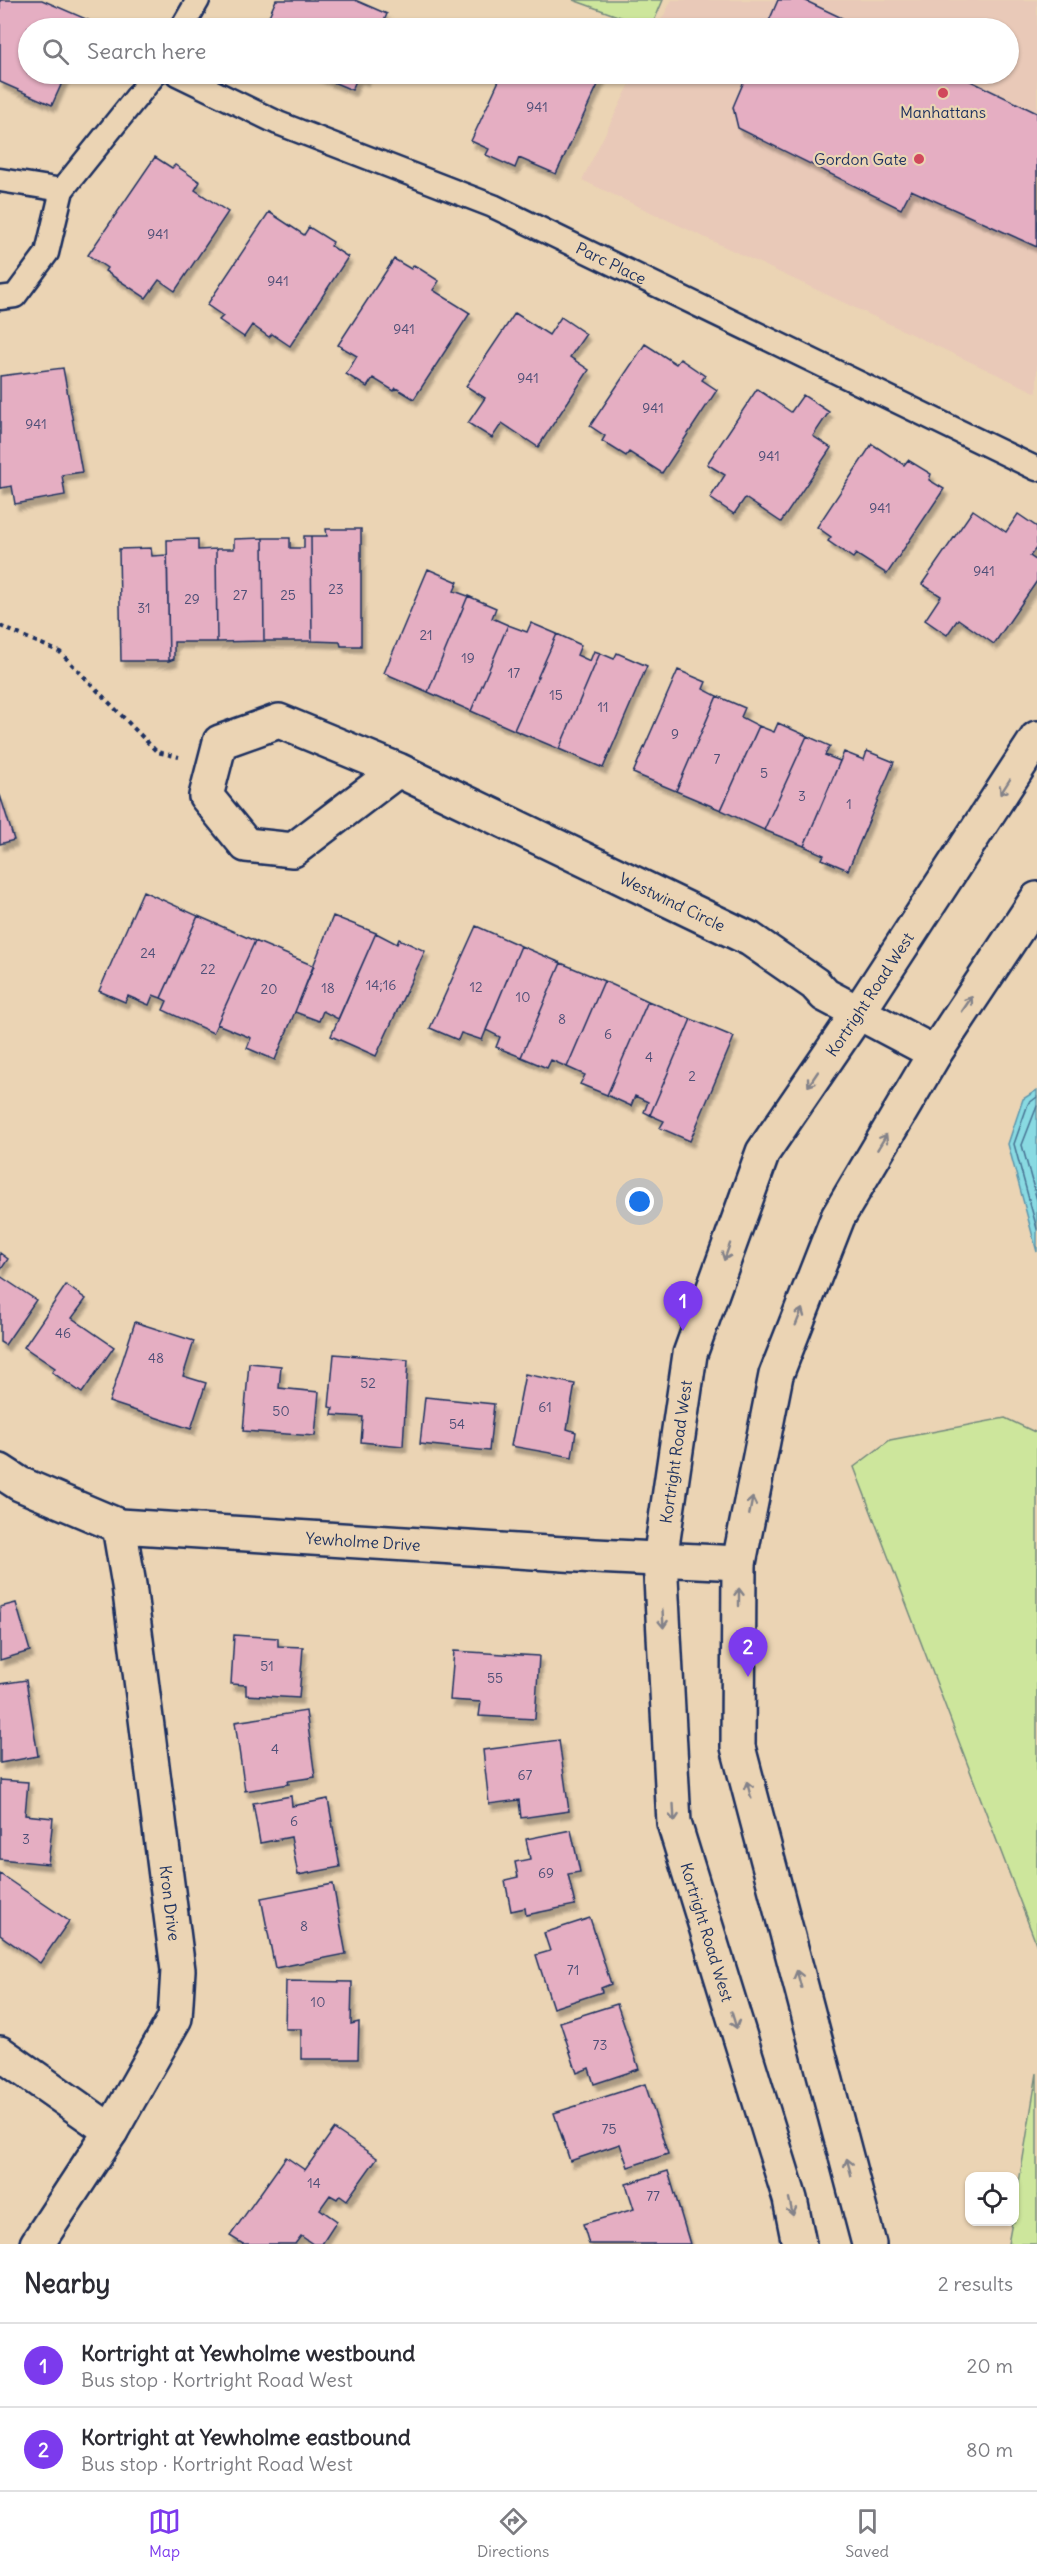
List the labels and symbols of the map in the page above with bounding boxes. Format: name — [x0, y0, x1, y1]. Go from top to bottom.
marker: Manhattans — [936, 86, 950, 100]
house number: 941 — [526, 98, 548, 116]
place label: Manhattans — [900, 102, 986, 122]
place label: Gordon Gate — [814, 149, 907, 169]
marker: Gordon Gate — [912, 152, 926, 166]
house number: 941 — [147, 225, 169, 243]
street label: Parc Place — [573, 238, 650, 289]
house number: 941 — [267, 272, 289, 290]
house number: 941 — [393, 320, 415, 338]
house number: 941 — [517, 369, 539, 387]
house number: 941 — [642, 399, 664, 417]
house number: 941 — [25, 415, 47, 433]
house number: 941 — [758, 447, 780, 465]
house number: 941 — [869, 499, 891, 517]
house number: 941 — [973, 562, 995, 580]
house number: 23 — [328, 580, 344, 598]
house number: 27 — [233, 586, 247, 604]
house number: 25 — [280, 586, 296, 604]
house number: 29 — [184, 590, 200, 608]
house number: 31 — [137, 599, 151, 617]
house number: 21 — [419, 626, 433, 644]
house number: 19 — [461, 649, 475, 667]
house number: 17 — [508, 664, 520, 682]
house number: 15 — [549, 686, 563, 704]
house number: 11 — [597, 698, 609, 716]
house number: 9 — [671, 725, 679, 743]
house number: 7 — [714, 750, 721, 768]
house number: 5 — [760, 764, 768, 782]
one-way arrow — [999, 778, 1011, 795]
house number: 3 — [798, 787, 806, 805]
house number: 1 — [846, 795, 852, 813]
street label: Westwind Circle — [616, 868, 728, 936]
street label: Kortright Road West — [821, 928, 918, 1060]
house number: 24 — [140, 944, 156, 962]
house number: 22 — [200, 960, 216, 978]
house number: 14;16 — [366, 976, 396, 994]
house number: 12 — [469, 978, 483, 996]
house number: 18 — [321, 979, 335, 997]
house number: 20 — [261, 980, 277, 998]
house number: 10 — [516, 988, 530, 1006]
one-way arrow — [961, 997, 973, 1013]
house number: 8 — [558, 1010, 566, 1028]
house number: 6 — [604, 1025, 612, 1043]
house number: 4 — [645, 1048, 653, 1066]
house number: 2 — [688, 1067, 696, 1085]
one-way arrow — [807, 1070, 819, 1086]
one-way arrow — [877, 1134, 889, 1151]
your location — [625, 1187, 654, 1216]
one-way arrow — [720, 1242, 731, 1261]
pin: 1 — [664, 1282, 702, 1331]
one-way arrow — [794, 1309, 805, 1327]
house number: 46 — [55, 1324, 71, 1342]
house number: 48 — [148, 1349, 164, 1367]
house number: 52 — [360, 1374, 376, 1392]
street label: Kortright Road West — [655, 1378, 696, 1525]
house number: 61 — [538, 1398, 552, 1416]
house number: 50 — [272, 1402, 290, 1420]
house number: 54 — [449, 1415, 465, 1433]
one-way arrow — [746, 1496, 757, 1516]
street label: Yewholme Drive — [305, 1528, 421, 1555]
one-way arrow — [733, 1587, 745, 1607]
one-way arrow — [658, 1608, 669, 1628]
pin: 2 — [728, 1628, 768, 1677]
house number: 51 — [260, 1657, 274, 1675]
house number: 55 — [487, 1669, 503, 1687]
house number: 4 — [271, 1740, 279, 1758]
house number: 67 — [518, 1766, 533, 1784]
one-way arrow — [743, 1781, 755, 1800]
one-way arrow — [668, 1803, 679, 1823]
house number: 6 — [290, 1812, 298, 1830]
house number: 3 — [22, 1830, 30, 1848]
street label: Kortright Road West — [676, 1860, 738, 2005]
street label: Kron Drive — [155, 1864, 185, 1942]
house number: 69 — [538, 1864, 554, 1882]
house number: 8 — [300, 1917, 308, 1935]
house number: 71 — [567, 1961, 579, 1979]
one-way arrow — [793, 1969, 804, 1988]
house number: 10 — [311, 1993, 325, 2011]
one-way arrow — [730, 2010, 741, 2029]
house number: 73 — [593, 2036, 607, 2054]
house number: 75 — [602, 2120, 616, 2138]
one-way arrow — [843, 2158, 854, 2177]
house number: 14 — [307, 2174, 321, 2192]
house number: 77 — [646, 2187, 660, 2205]
one-way arrow — [786, 2196, 797, 2216]

